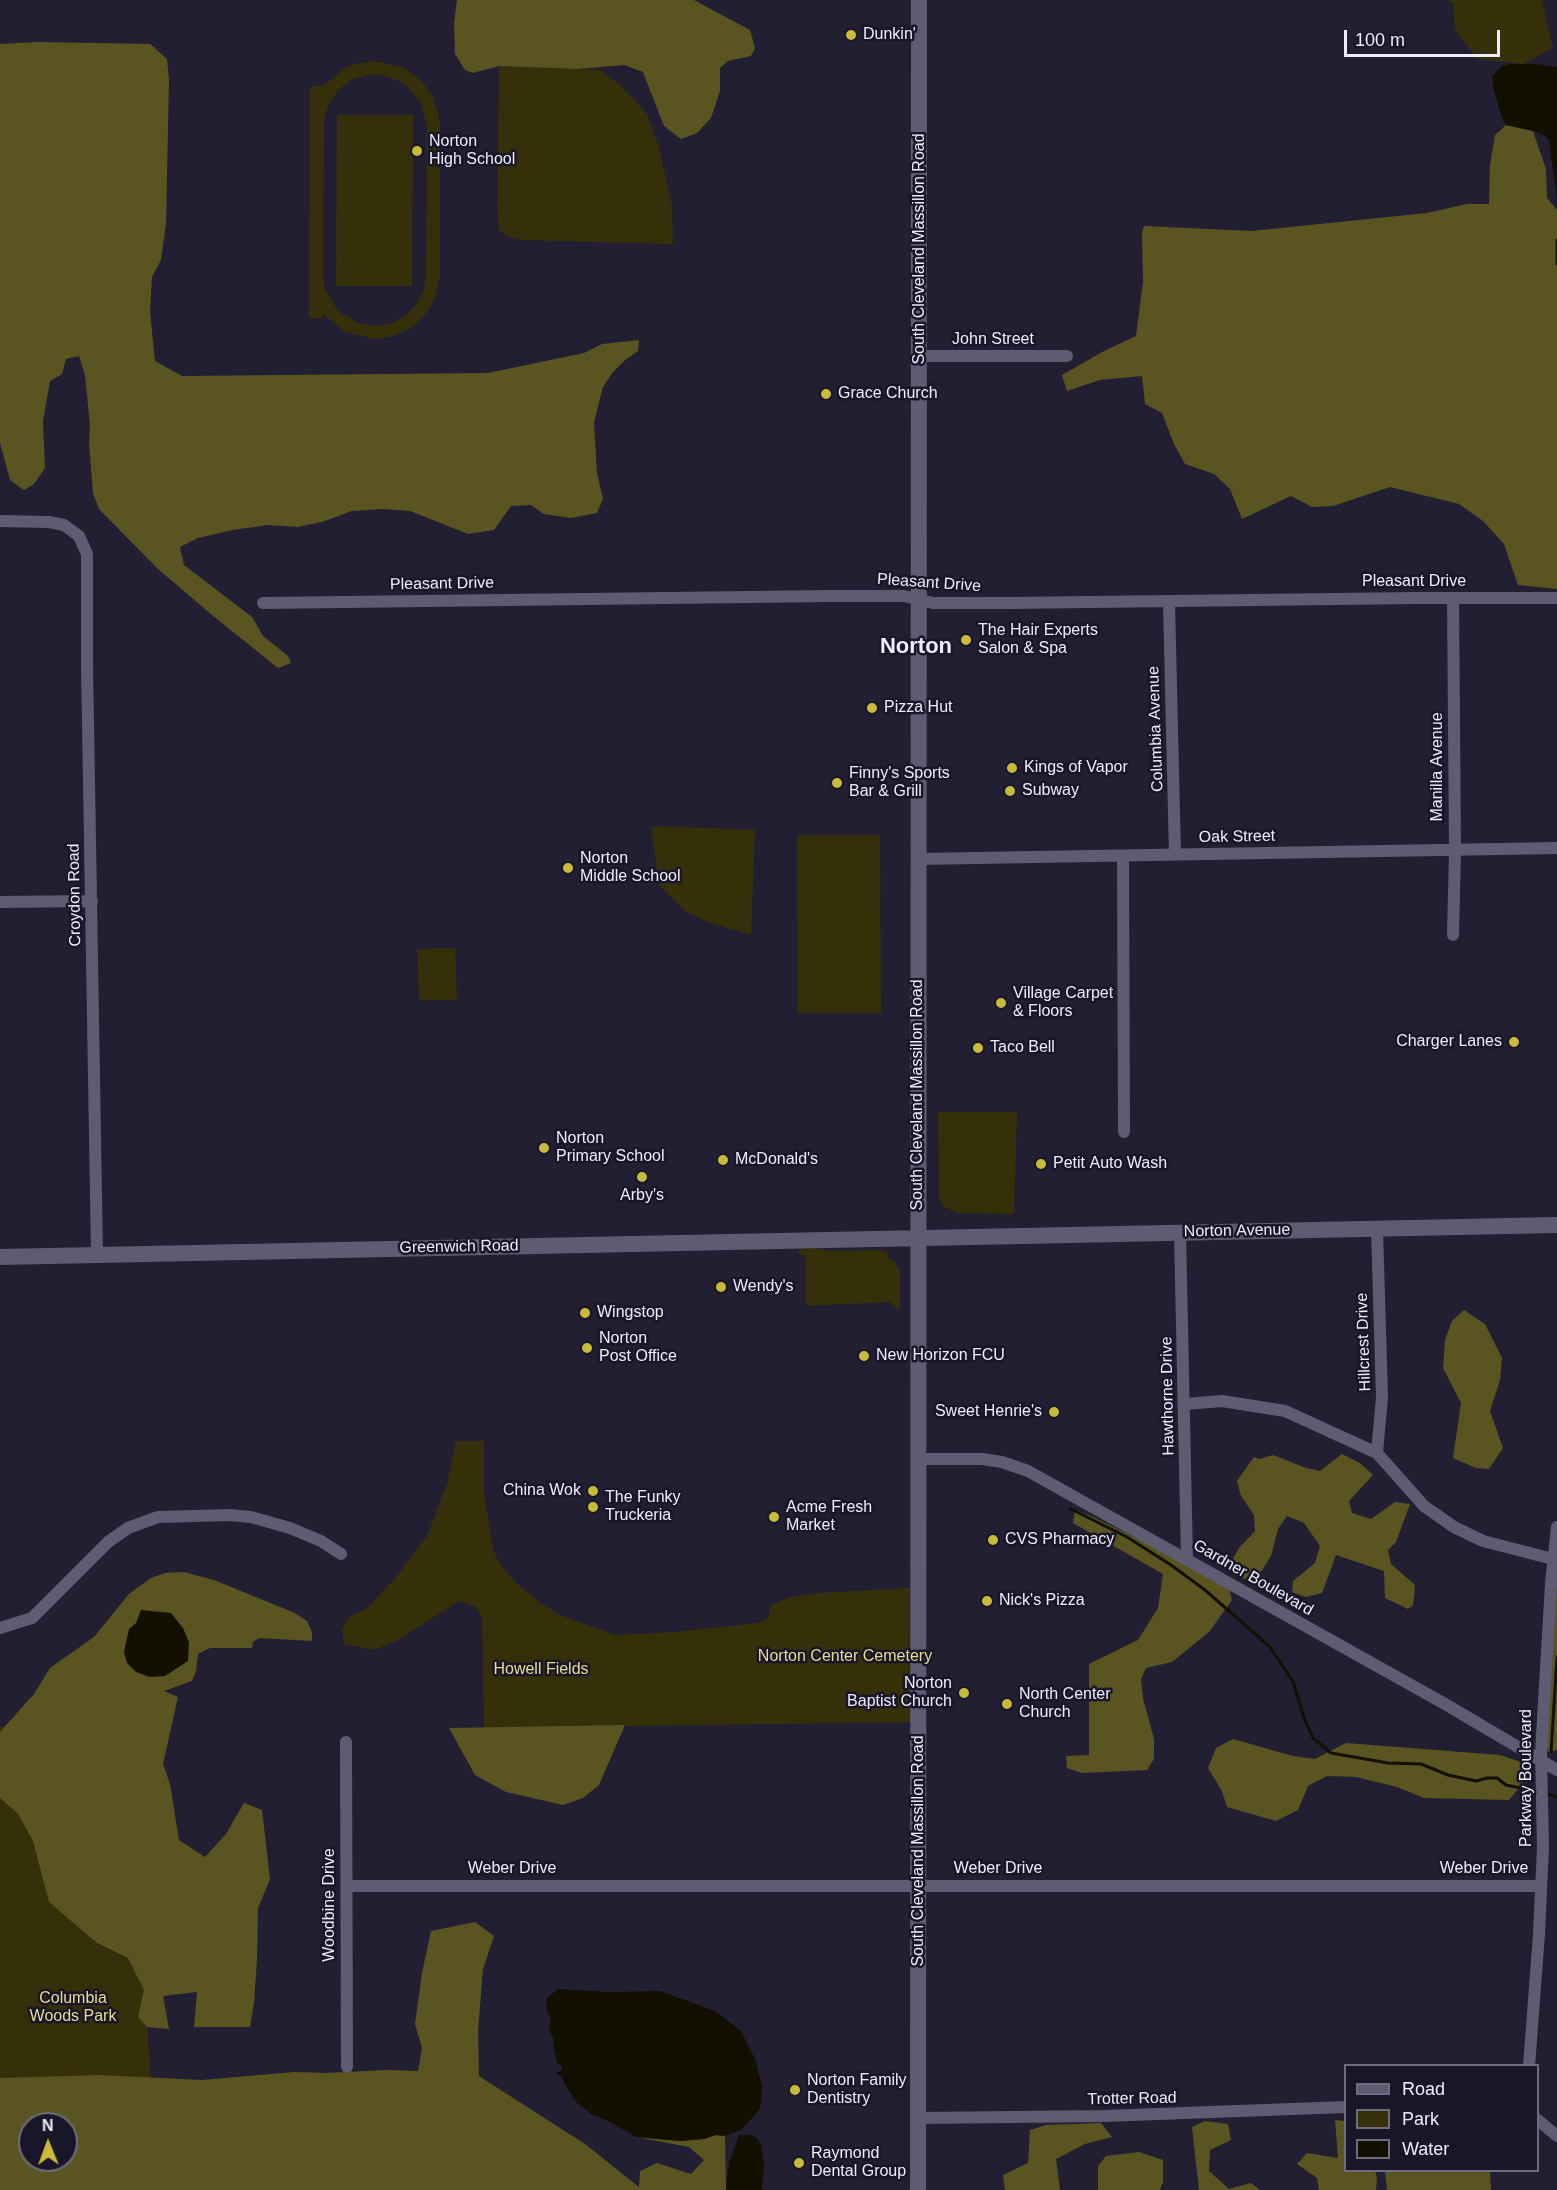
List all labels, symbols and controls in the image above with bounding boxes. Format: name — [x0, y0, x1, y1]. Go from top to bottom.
scale bar — [1347, 18, 1503, 56]
place label: Dunkin' — [863, 25, 916, 45]
marker: Dunkin' — [844, 28, 858, 42]
text: 100 m — [1355, 30, 1405, 50]
place label: Norton High School — [429, 132, 515, 170]
street label: South Cleveland Massillon Road — [910, 133, 930, 365]
marker: Norton High School — [410, 144, 424, 158]
street label: John Street — [952, 330, 1034, 350]
place label: Grace Church — [838, 384, 938, 404]
marker: Grace Church — [819, 387, 833, 401]
street label: Pleasant Drive — [876, 570, 982, 596]
street label: Pleasant Drive — [1362, 572, 1466, 592]
street label: Pleasant Drive — [390, 573, 494, 595]
place label: The Hair Experts Salon & Spa — [978, 621, 1098, 659]
marker: The Hair Experts Salon & Spa — [959, 633, 973, 647]
district label: Norton — [880, 634, 952, 660]
street label: Columbia Avenue — [1144, 666, 1168, 792]
place label: Pizza Hut — [884, 698, 952, 718]
marker: Pizza Hut — [865, 701, 879, 715]
street label: Manilla Avenue — [1428, 712, 1448, 822]
place label: Kings of Vapor — [1024, 758, 1128, 778]
marker: Kings of Vapor — [1005, 761, 1019, 775]
place label: Finny's Sports Bar & Grill — [849, 764, 950, 802]
marker: Finny's Sports Bar & Grill — [830, 776, 844, 790]
place label: Subway — [1022, 781, 1079, 801]
marker: Subway — [1003, 784, 1017, 798]
street label: Oak Street — [1199, 827, 1275, 847]
street label: Croydon Road — [65, 843, 85, 947]
place label: Norton Middle School — [580, 849, 680, 887]
marker: Norton Middle School — [561, 861, 575, 875]
street label: South Cleveland Massillon Road — [908, 979, 928, 1211]
place label: Village Carpet & Floors — [1013, 984, 1113, 1022]
marker: Village Carpet & Floors — [994, 996, 1008, 1010]
place label: Charger Lanes — [1396, 1032, 1502, 1052]
marker: Charger Lanes — [1507, 1035, 1521, 1049]
place label: Taco Bell — [990, 1038, 1055, 1058]
marker: Taco Bell — [971, 1041, 985, 1055]
place label: Norton Primary School — [556, 1129, 664, 1167]
marker: Norton Primary School — [537, 1141, 551, 1155]
place label: McDonald's — [735, 1150, 818, 1170]
marker: McDonald's — [716, 1153, 730, 1167]
place label: Petit Auto Wash — [1053, 1154, 1167, 1174]
marker: Petit Auto Wash — [1034, 1157, 1048, 1171]
marker: Arby's — [635, 1170, 649, 1184]
place label: Arby's — [620, 1186, 664, 1206]
street label: Norton Avenue — [1184, 1220, 1290, 1242]
street label: Greenwich Road — [399, 1236, 519, 1258]
place label: Wendy's — [733, 1277, 794, 1297]
marker: Wendy's — [714, 1280, 728, 1294]
street label: Hillcrest Drive — [1353, 1292, 1375, 1392]
place label: Wingstop — [597, 1303, 664, 1323]
marker: Wingstop — [578, 1306, 592, 1320]
place label: Norton Post Office — [599, 1329, 677, 1367]
street label: Hawthorne Drive — [1157, 1336, 1179, 1456]
marker: Norton Post Office — [580, 1341, 594, 1355]
place label: New Horizon FCU — [876, 1346, 1005, 1366]
marker: New Horizon FCU — [857, 1349, 871, 1363]
place label: Sweet Henrie's — [935, 1402, 1042, 1422]
marker: Sweet Henrie's — [1047, 1405, 1061, 1419]
place label: China Wok — [503, 1481, 581, 1501]
marker: China Wok — [586, 1484, 600, 1498]
place label: The Funky Truckeria — [605, 1488, 681, 1526]
place label: Acme Fresh Market — [786, 1498, 872, 1536]
marker: The Funky Truckeria — [586, 1500, 600, 1514]
marker: Acme Fresh Market — [767, 1510, 781, 1524]
place label: CVS Pharmacy — [1005, 1530, 1114, 1550]
marker: CVS Pharmacy — [986, 1533, 1000, 1547]
street label: Gardner Boulevard — [1190, 1536, 1316, 1620]
place label: Nick's Pizza — [999, 1591, 1085, 1611]
marker: Nick's Pizza — [980, 1594, 994, 1608]
park label: Norton Center Cemetery — [758, 1647, 932, 1667]
park label: Howell Fields — [493, 1660, 589, 1680]
place label: Norton Baptist Church — [847, 1674, 952, 1712]
place label: North Center Church — [1019, 1685, 1111, 1723]
marker: Norton Baptist Church — [957, 1686, 971, 1700]
marker: North Center Church — [1000, 1697, 1014, 1711]
street label: Parkway Boulevard — [1517, 1709, 1537, 1847]
street label: South Cleveland Massillon Road — [909, 1735, 929, 1967]
street label: Woodbine Drive — [320, 1848, 340, 1962]
street label: Weber Drive — [468, 1859, 556, 1879]
street label: Weber Drive — [954, 1859, 1042, 1879]
street label: Weber Drive — [1440, 1859, 1528, 1879]
park label: Columbia Woods Park — [30, 1989, 116, 2027]
legend — [1344, 2064, 1539, 2172]
place label: Norton Family Dentistry — [807, 2071, 907, 2109]
text: Road — [1402, 2079, 1445, 2099]
marker: Norton Family Dentistry — [788, 2083, 802, 2097]
street label: Trotter Road — [1087, 2089, 1177, 2109]
text: Park — [1402, 2109, 1439, 2129]
north arrow — [18, 2112, 78, 2172]
text: N — [42, 2117, 54, 2134]
text: Water — [1402, 2139, 1449, 2159]
place label: Raymond Dental Group — [811, 2144, 906, 2182]
marker: Raymond Dental Group — [792, 2156, 806, 2170]

